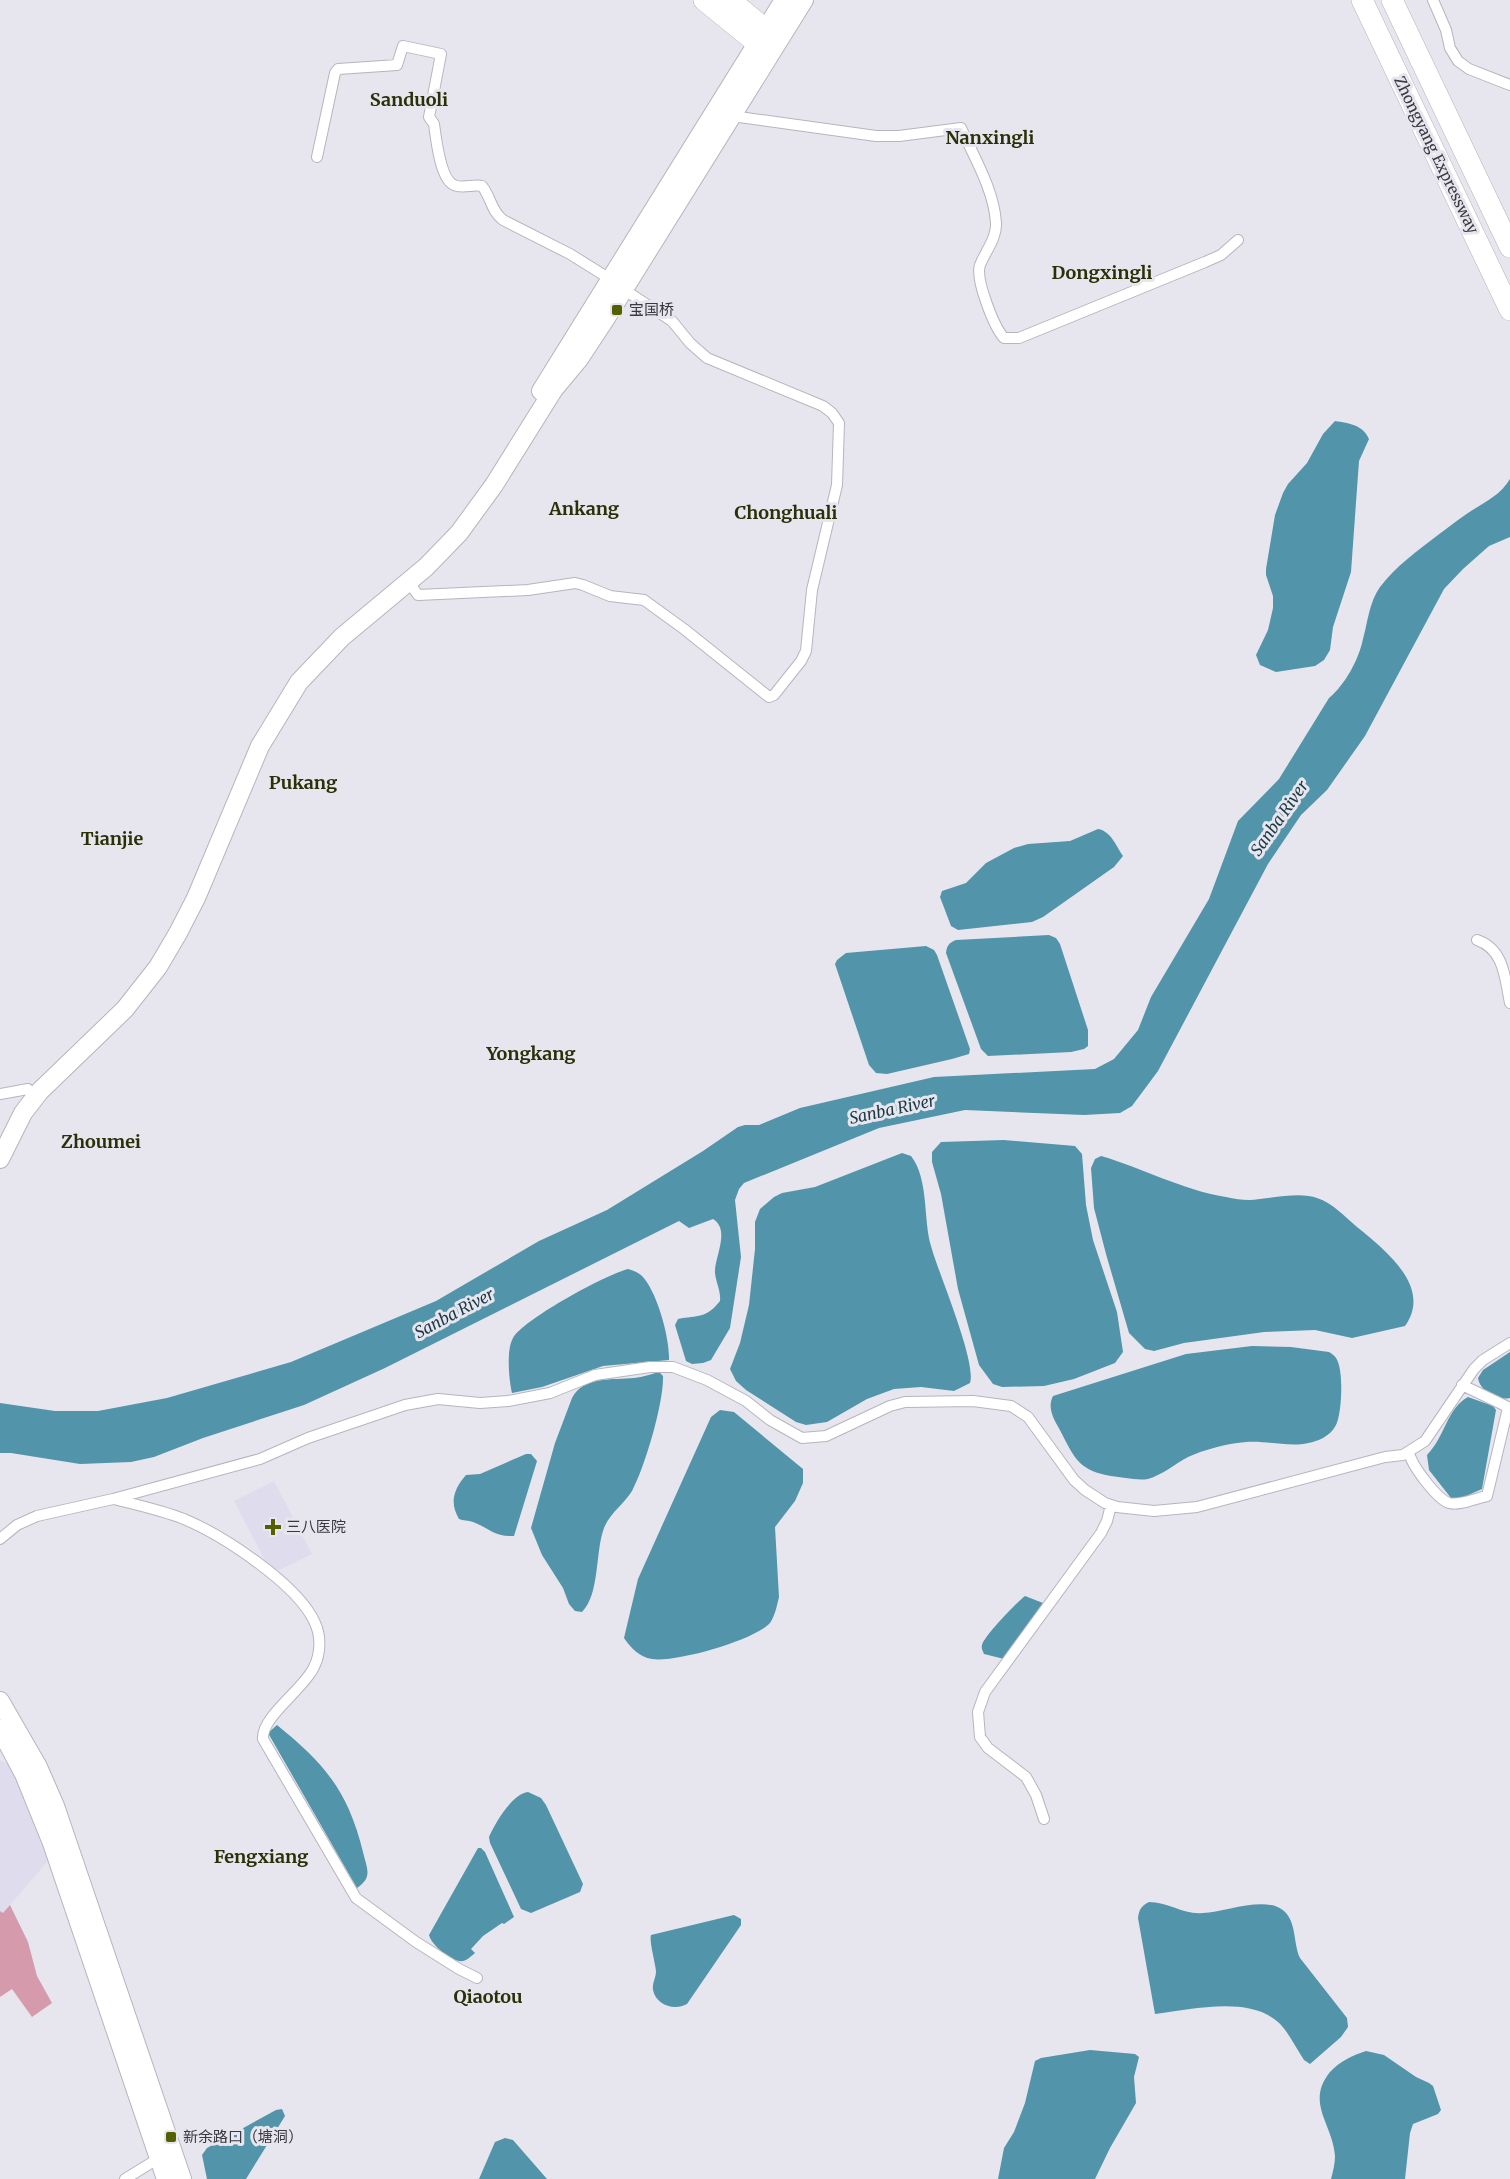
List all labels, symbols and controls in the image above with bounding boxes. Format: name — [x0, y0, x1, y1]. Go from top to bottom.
street label: Zhongyang Expressway — [1390, 73, 1483, 237]
district label: Sanduoli — [370, 88, 448, 111]
district label: Nanxingli — [946, 126, 1034, 149]
district label: Dongxingli — [1051, 261, 1153, 284]
place label: 宝国桥 — [629, 300, 674, 319]
marker: 宝国桥 — [610, 303, 624, 317]
district label: Ankang — [548, 497, 619, 520]
district label: Chonghuali — [734, 501, 838, 524]
district label: Pukang — [269, 771, 337, 794]
water label: Sanba River — [1246, 776, 1312, 859]
district label: Tianjie — [81, 827, 143, 850]
district label: Yongkang — [485, 1042, 576, 1065]
water label: Sanba River — [847, 1090, 937, 1128]
district label: Zhoumei — [61, 1130, 141, 1153]
water label: Sanba River — [411, 1283, 498, 1342]
place label: 三八医院 — [286, 1517, 346, 1536]
marker: 三八医院 — [264, 1518, 282, 1536]
district label: Fengxiang — [214, 1845, 308, 1868]
district label: Qiaotou — [453, 1985, 523, 2008]
place label: 新余路口（塘洞） — [183, 2127, 303, 2146]
marker: 新余路口（塘洞） — [164, 2130, 178, 2144]

